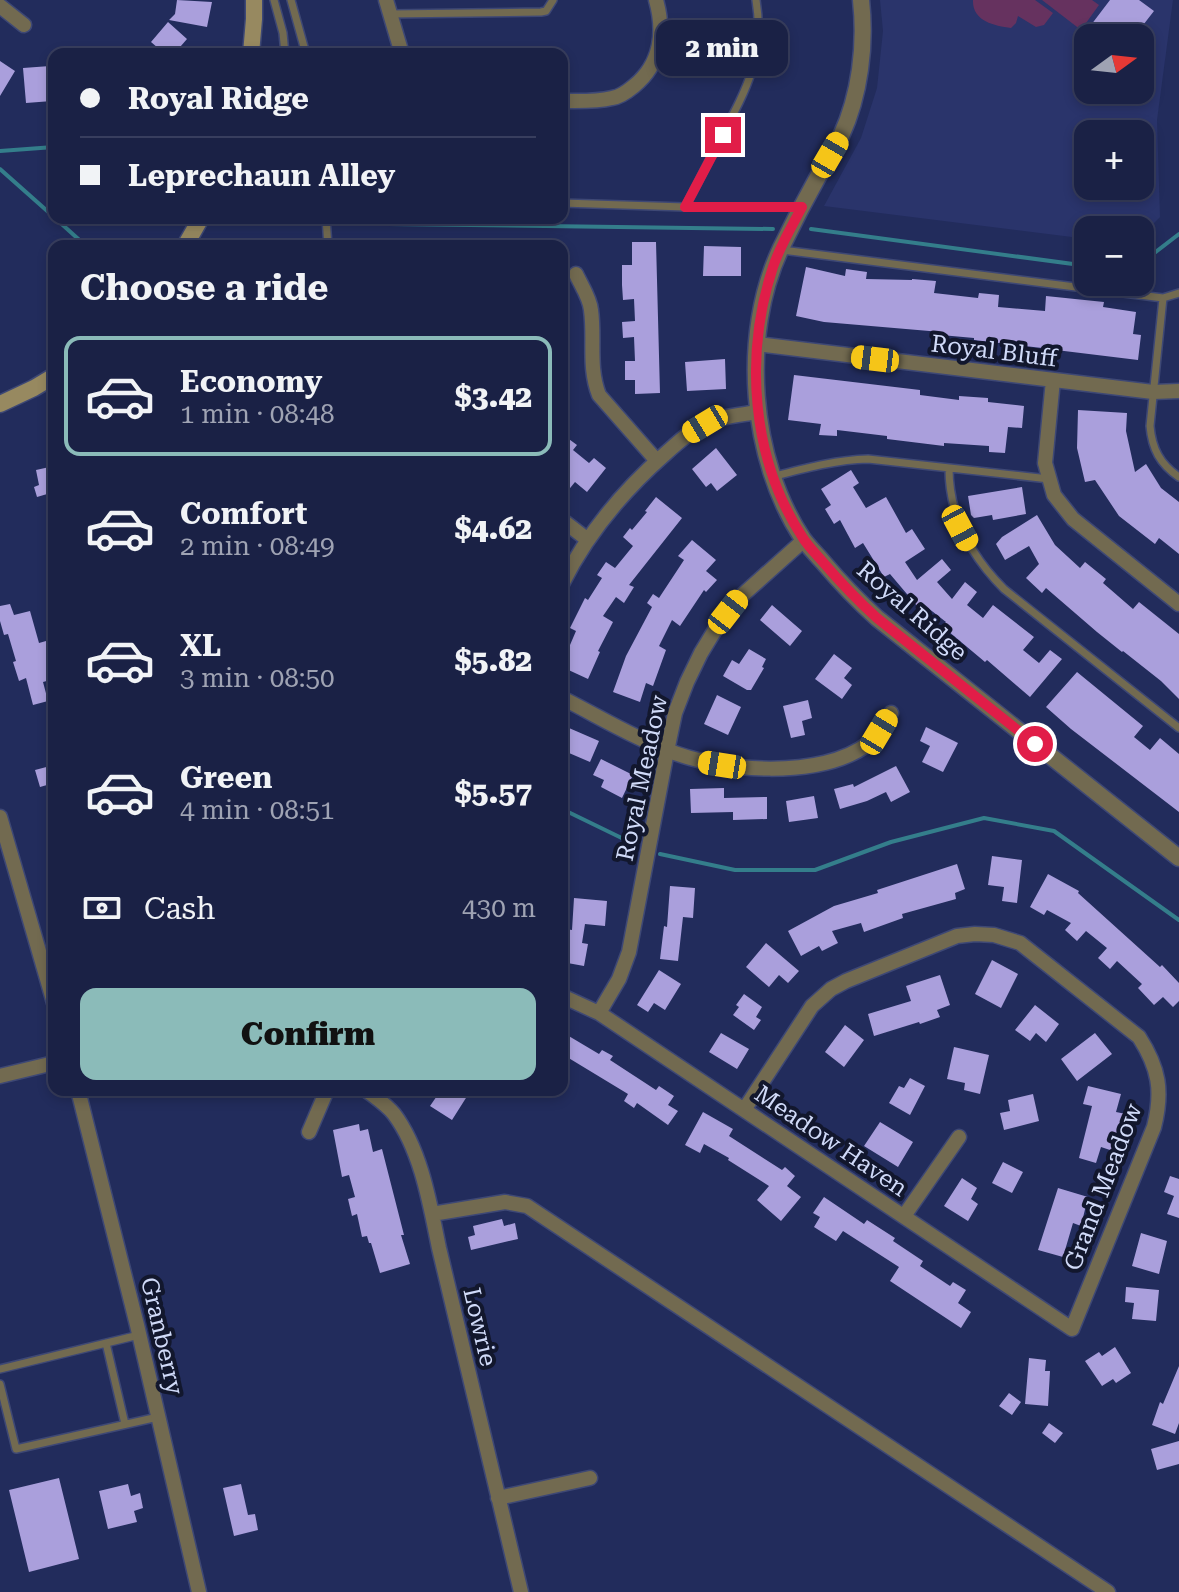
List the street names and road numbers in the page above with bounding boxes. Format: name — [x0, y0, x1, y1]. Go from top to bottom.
street label: Royal Bluff — [929, 329, 1059, 373]
street label: Royal Ridge — [851, 556, 973, 666]
street label: Royal Meadow — [611, 692, 673, 863]
street label: Meadow Haven — [749, 1080, 913, 1202]
street label: Grand Meadow — [1058, 1100, 1148, 1274]
street label: Granberry — [135, 1275, 189, 1398]
street label: Lowrie — [457, 1285, 503, 1369]

